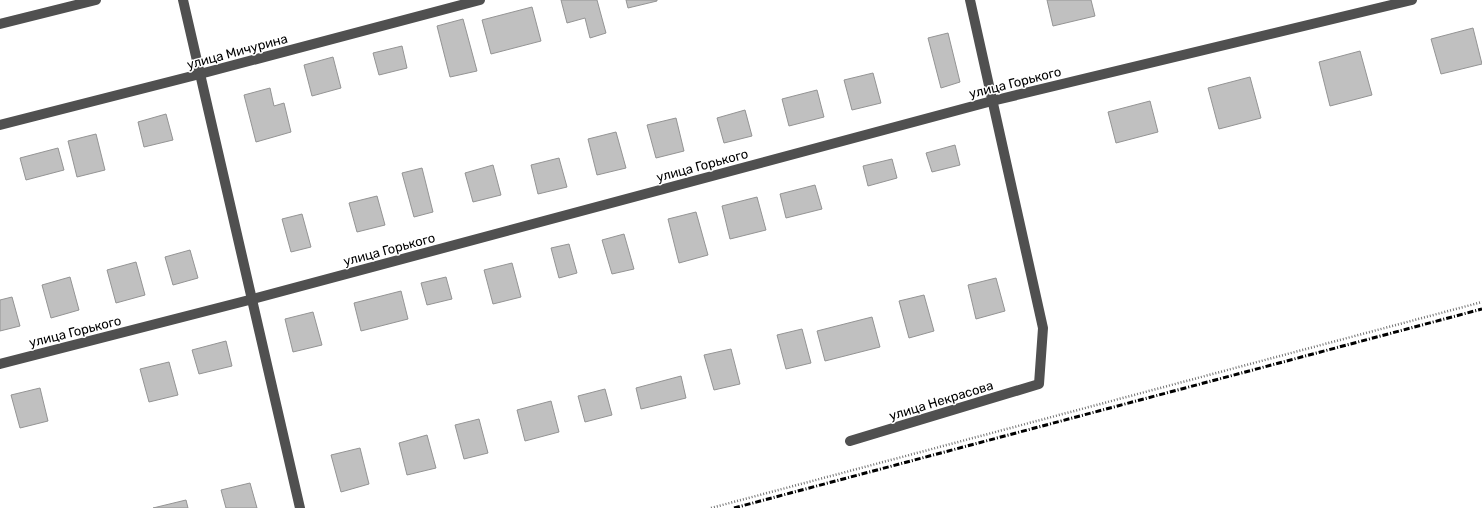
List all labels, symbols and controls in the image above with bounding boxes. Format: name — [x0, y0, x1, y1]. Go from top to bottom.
street label: улица Мичурина — [185, 31, 289, 72]
street label: улица Горького — [967, 64, 1063, 101]
street label: улица Горького — [655, 146, 750, 185]
street label: улица Горького — [342, 230, 437, 269]
street label: улица Горького — [27, 313, 123, 350]
street label: улица Некрасова — [887, 377, 995, 423]

